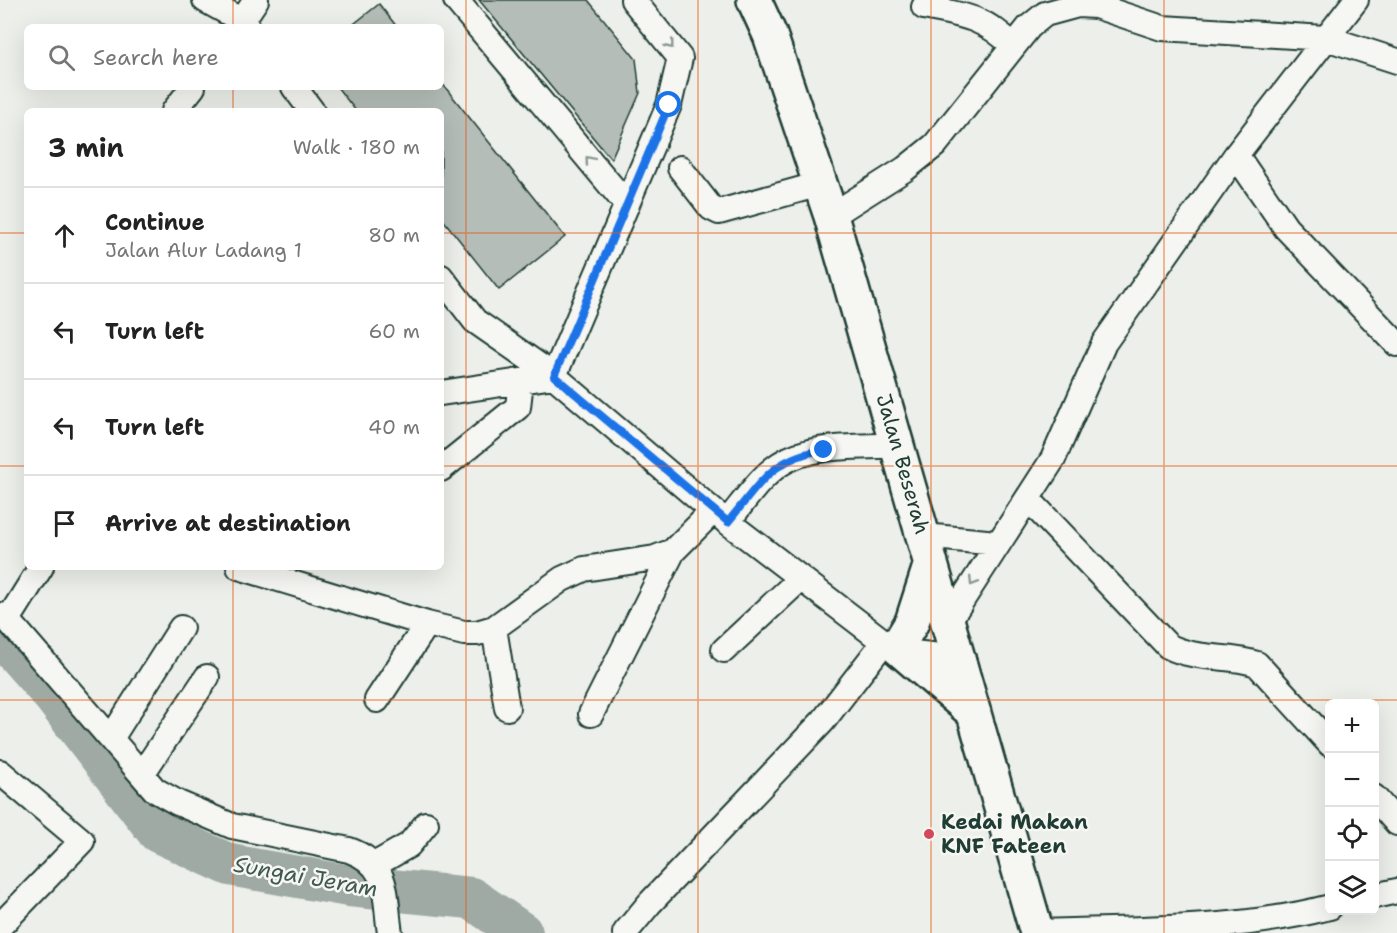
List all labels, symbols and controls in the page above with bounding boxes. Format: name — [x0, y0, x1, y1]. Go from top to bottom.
search box — [24, 24, 444, 90]
one-way arrow — [662, 39, 673, 50]
icon: search — [45, 41, 78, 74]
text: Search here — [93, 43, 219, 72]
route start — [655, 91, 681, 117]
text: 3 min — [48, 130, 124, 165]
text: Walk · 180 m — [293, 134, 420, 160]
one-way arrow — [585, 156, 596, 167]
text: Continue — [105, 208, 205, 237]
icon: ahead — [48, 219, 81, 252]
text: 80 m — [368, 222, 420, 248]
text: Jalan Alur Ladang 1 — [105, 237, 302, 263]
icon: left — [48, 315, 81, 348]
text: Turn left — [105, 317, 204, 346]
text: 60 m — [368, 318, 420, 344]
street label: Jalan Beserah — [870, 391, 936, 537]
icon: left — [48, 411, 81, 444]
text: Turn left — [105, 413, 204, 442]
text: 40 m — [368, 414, 420, 440]
route end — [810, 436, 836, 462]
icon: arrive — [48, 507, 81, 540]
text: Arrive at destination — [105, 509, 351, 538]
one-way arrow — [968, 576, 980, 586]
map controls — [1325, 699, 1379, 915]
button: + — [1325, 699, 1379, 753]
button: − — [1325, 753, 1379, 807]
button: locate — [1325, 807, 1379, 861]
place label: Kedai Makan KNF Fateen — [941, 808, 1088, 860]
marker: Kedai Makan KNF Fateen — [922, 827, 936, 841]
water label: Sungai Jeram — [232, 850, 380, 903]
button: layers — [1325, 861, 1379, 915]

